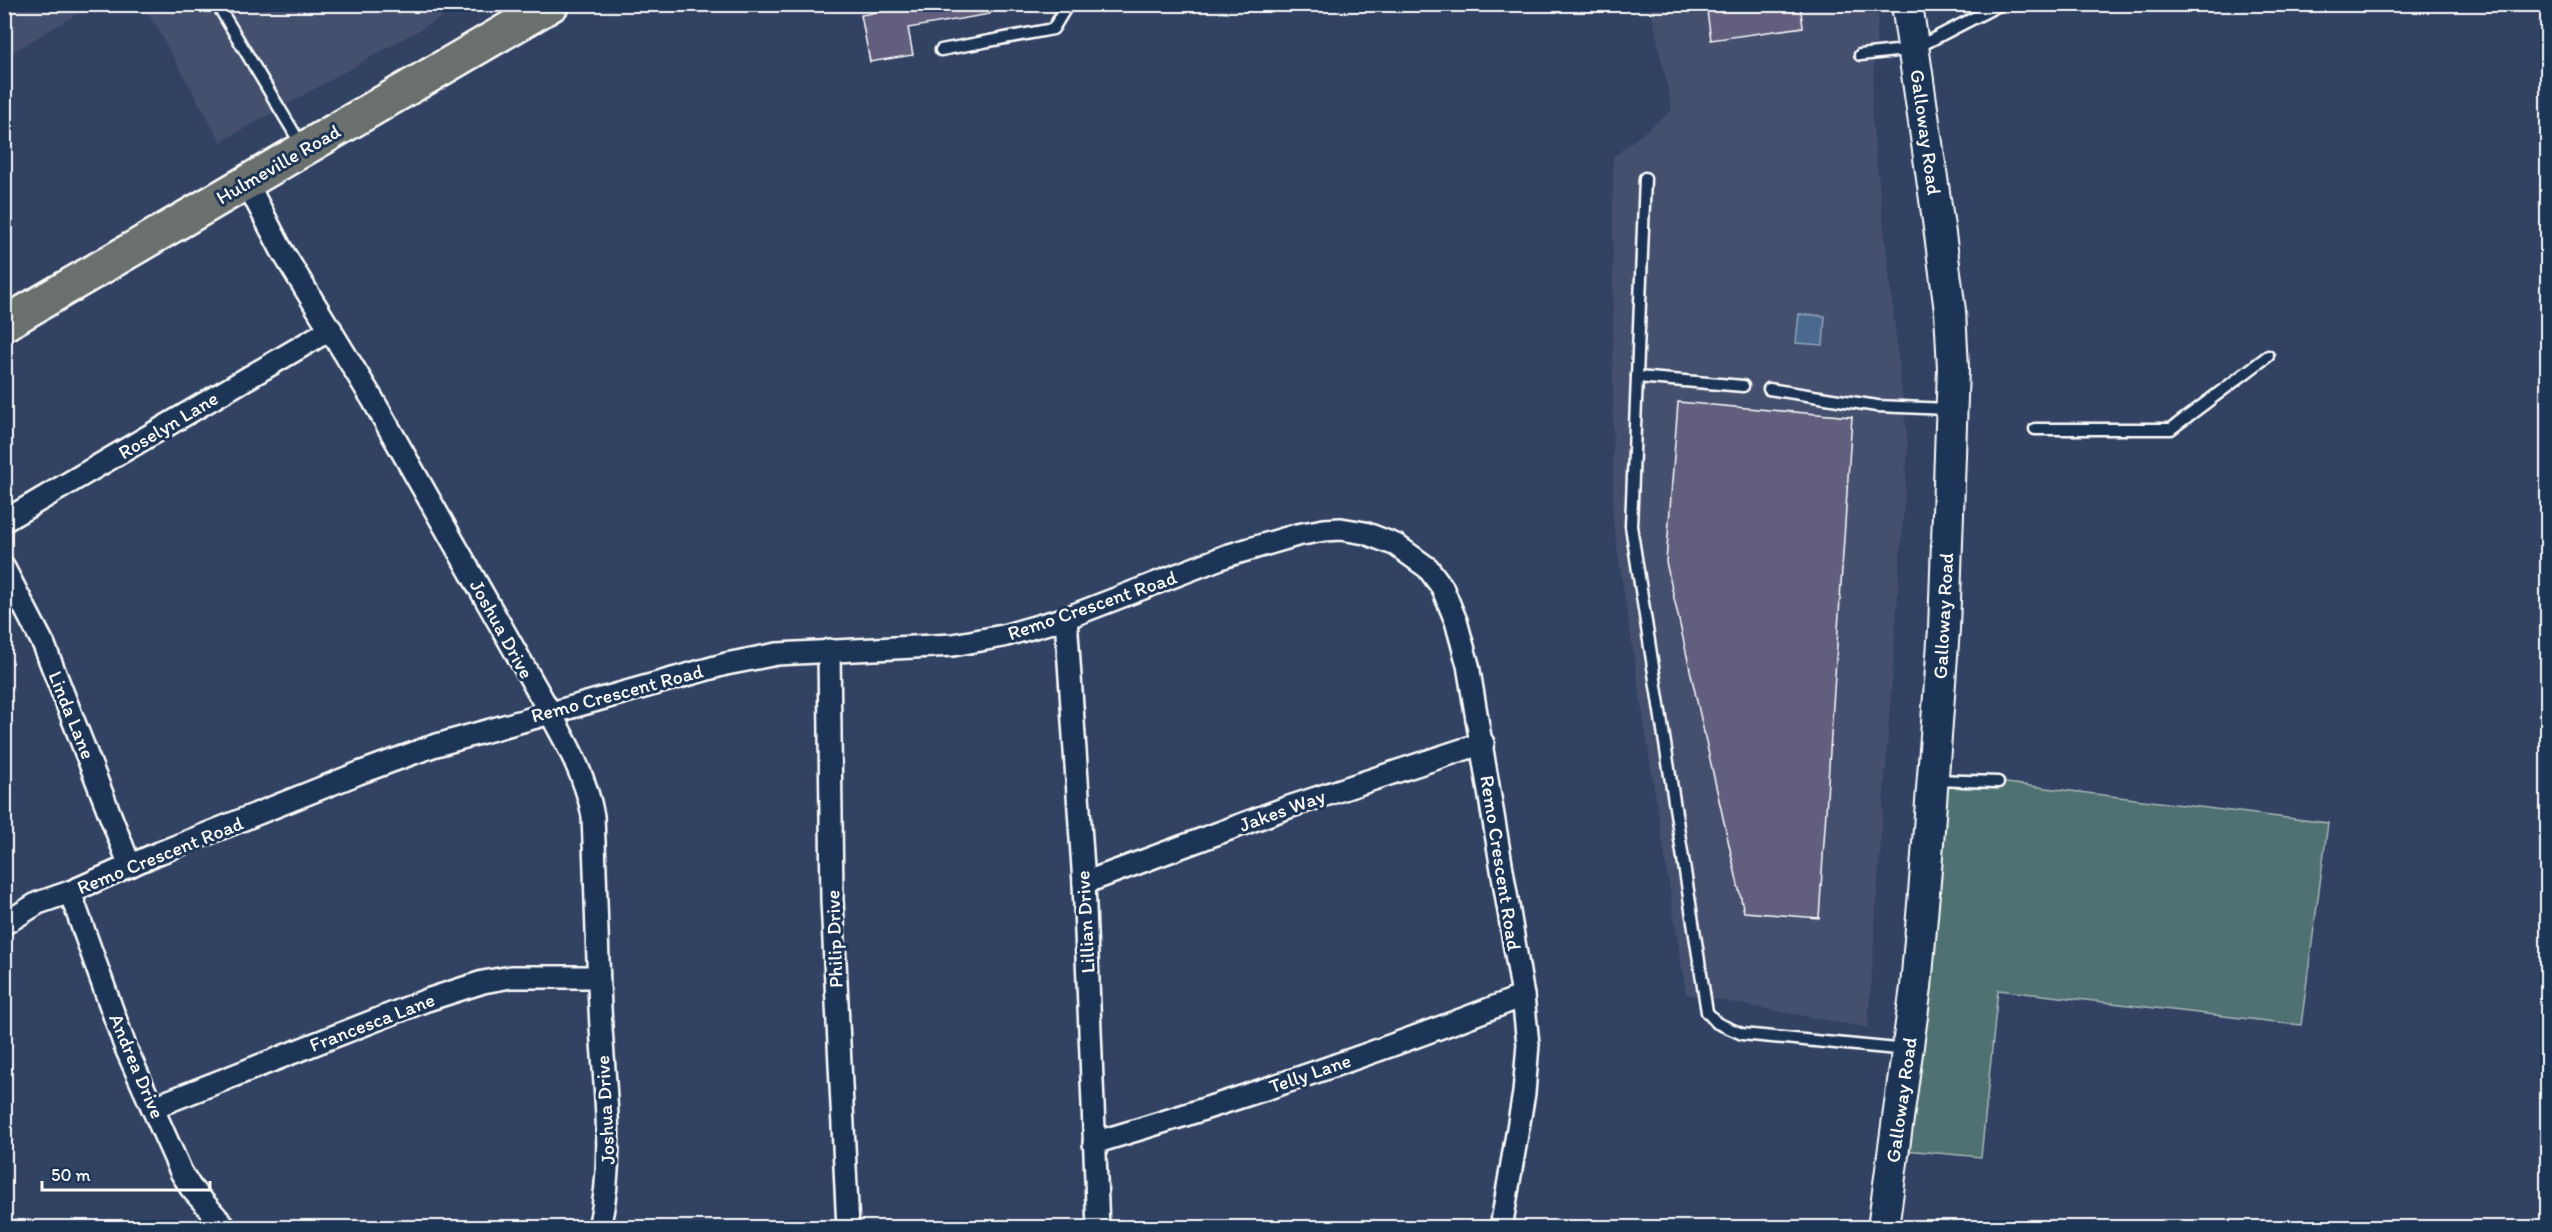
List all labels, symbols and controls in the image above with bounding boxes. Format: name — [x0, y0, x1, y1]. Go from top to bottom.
street label: Galloway Road — [1905, 68, 1947, 197]
street label: Hulmeville Road — [212, 119, 344, 209]
street label: Roselyn Lane — [114, 386, 222, 464]
street label: Galloway Road — [1928, 552, 1958, 680]
street label: Remo Crescent Road — [1004, 565, 1180, 645]
street label: Joshua Drive — [465, 575, 539, 683]
street label: Remo Crescent Road — [528, 658, 706, 728]
street label: Linda Lane — [43, 667, 101, 763]
street label: Remo Crescent Road — [1475, 774, 1527, 952]
street label: Jakes Way — [1236, 783, 1329, 837]
street label: Remo Crescent Road — [73, 811, 247, 899]
street label: Lillian Drive — [1070, 870, 1100, 974]
street label: Philip Drive — [820, 889, 848, 989]
street label: Francesca Lane — [306, 987, 438, 1057]
street label: Andrea Drive — [104, 1010, 170, 1122]
street label: Galloway Road — [1880, 1035, 1922, 1164]
street label: Telly Lane — [1266, 1048, 1354, 1098]
street label: Joshua Drive — [590, 1055, 620, 1165]
scale bar — [42, 1154, 210, 1192]
text: 50 m — [51, 1164, 91, 1186]

